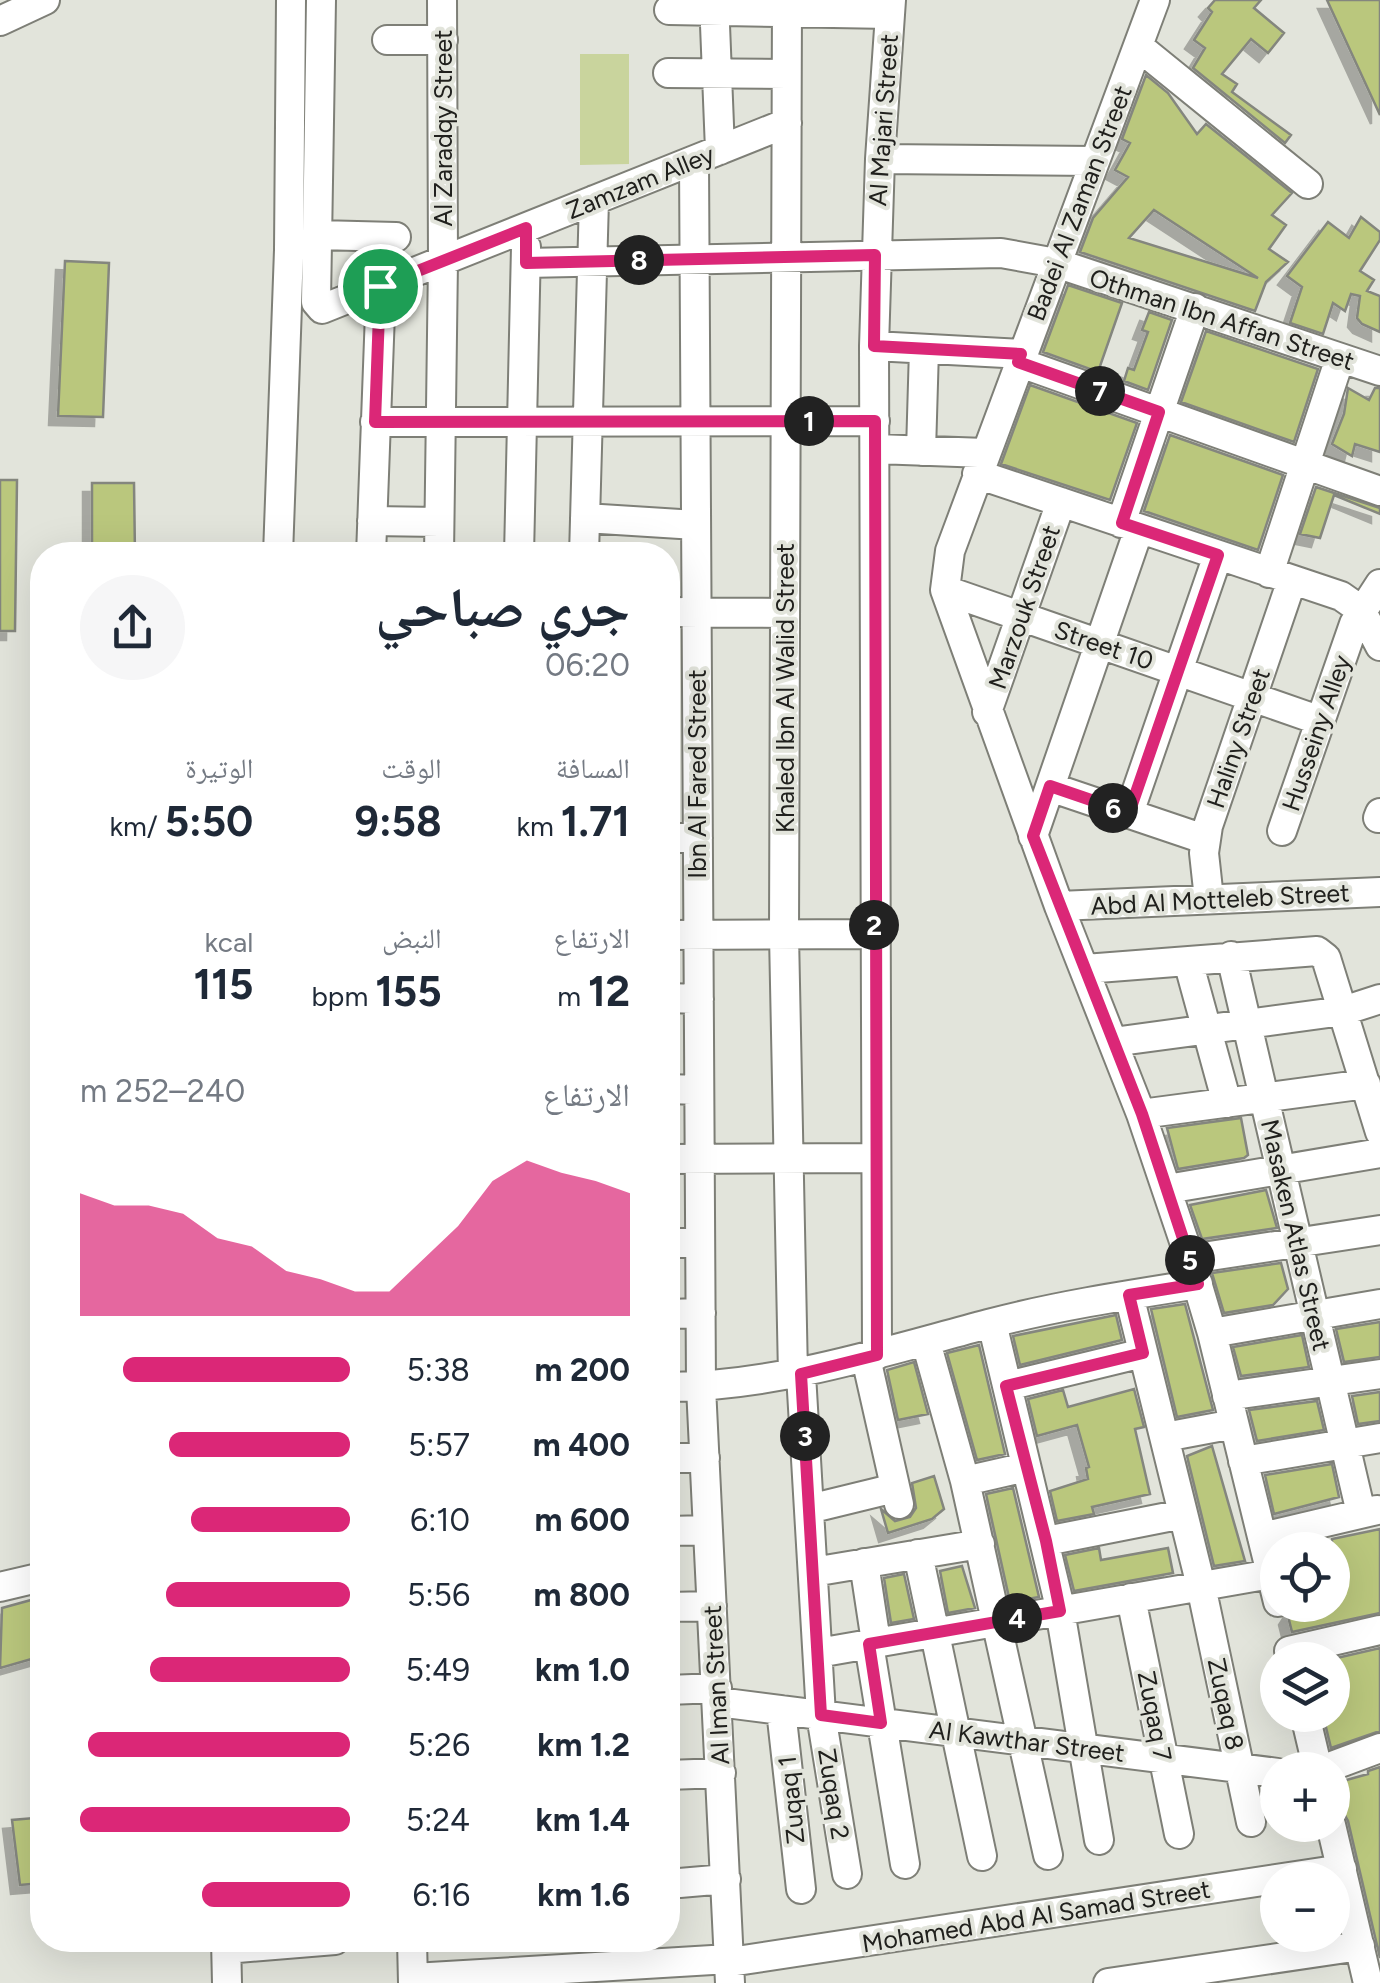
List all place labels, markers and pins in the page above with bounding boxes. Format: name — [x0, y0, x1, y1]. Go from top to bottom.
pin: 8 — [614, 235, 664, 285]
pin — [338, 244, 423, 329]
pin: 7 — [1075, 366, 1125, 416]
pin: 1 — [784, 396, 834, 446]
pin: 6 — [1088, 783, 1138, 833]
pin: 2 — [849, 900, 899, 950]
pin: 5 — [1165, 1235, 1215, 1285]
pin: 3 — [780, 1411, 830, 1461]
pin: 4 — [992, 1593, 1042, 1643]

